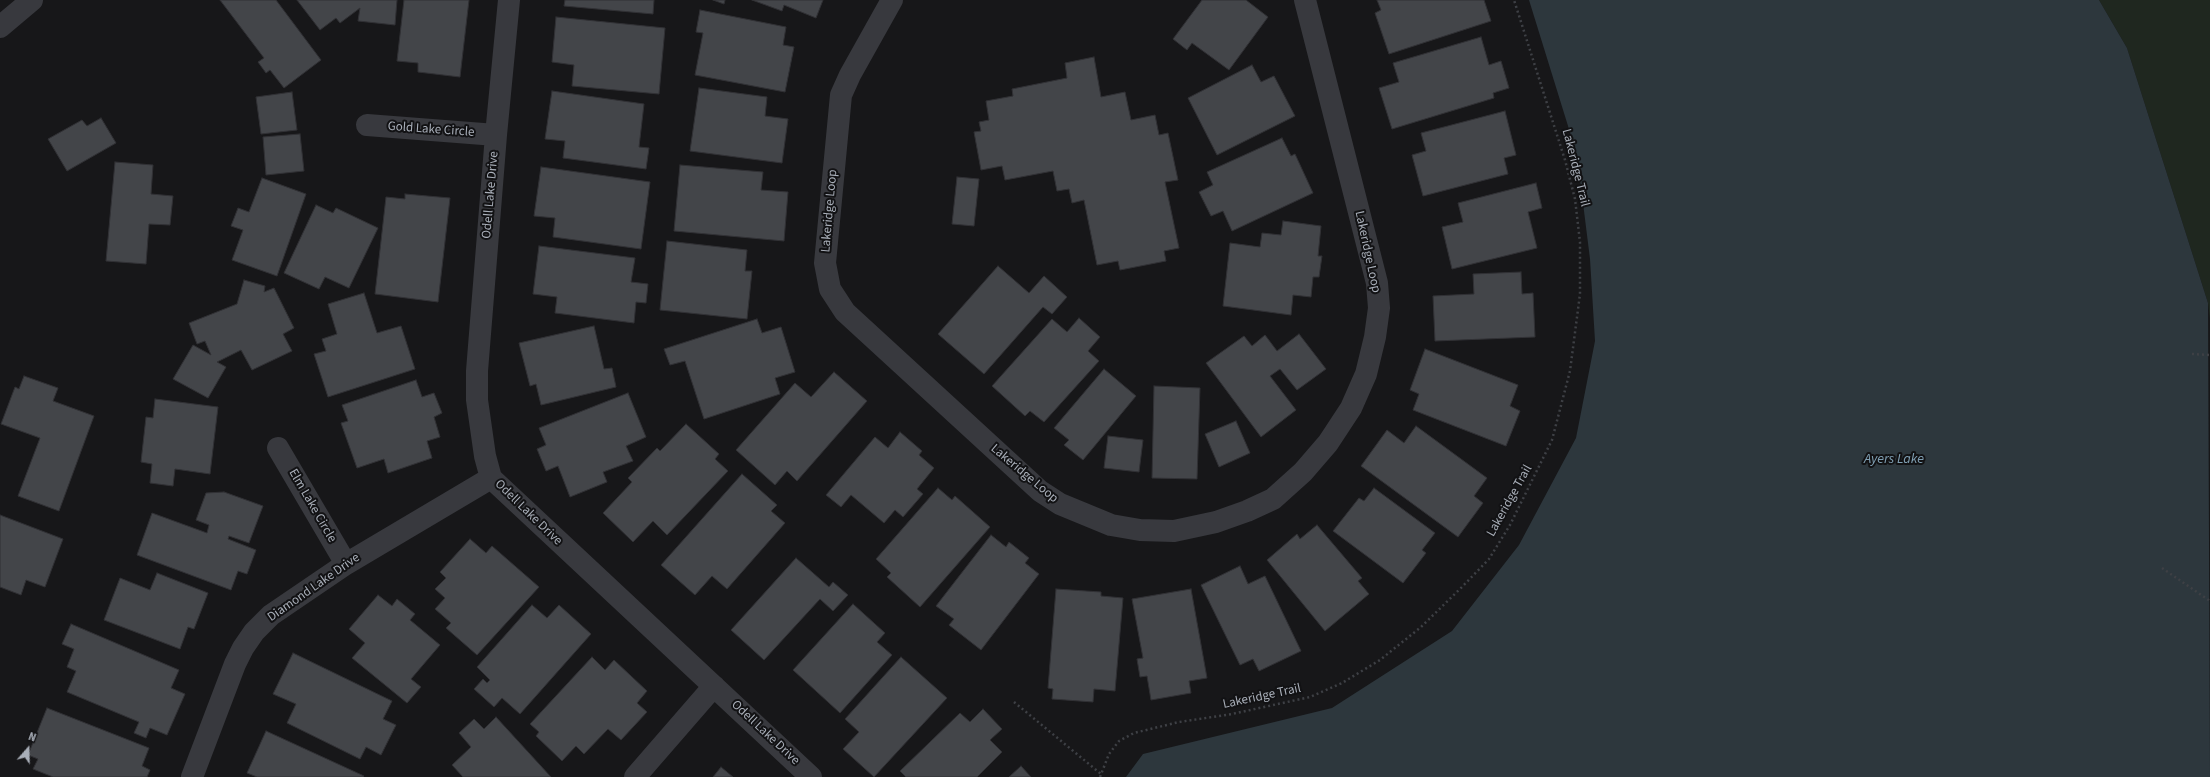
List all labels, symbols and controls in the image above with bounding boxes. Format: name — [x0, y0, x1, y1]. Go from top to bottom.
street label: Gold Lake Circle — [387, 119, 475, 141]
street label: Lakeridge Trail — [1558, 128, 1592, 208]
street label: Odell Lake Drive — [479, 151, 503, 239]
street label: Lakeridge Loop — [819, 169, 841, 253]
street label: Lakeridge Loop — [1351, 210, 1383, 294]
street label: Lakeridge Loop — [987, 441, 1061, 507]
water label: Ayers Lake — [1864, 452, 1924, 468]
street label: Lakeridge Trail — [1484, 462, 1536, 540]
street label: Elm Lake Circle — [285, 466, 339, 546]
street label: Odell Lake Drive — [491, 477, 565, 549]
street label: Diamond Lake Drive — [265, 550, 363, 626]
street label: Lakeridge Trail — [1221, 681, 1303, 713]
street label: Odell Lake Drive — [728, 697, 802, 769]
north arrow — [8, 729, 48, 769]
text: N — [26, 729, 38, 746]

